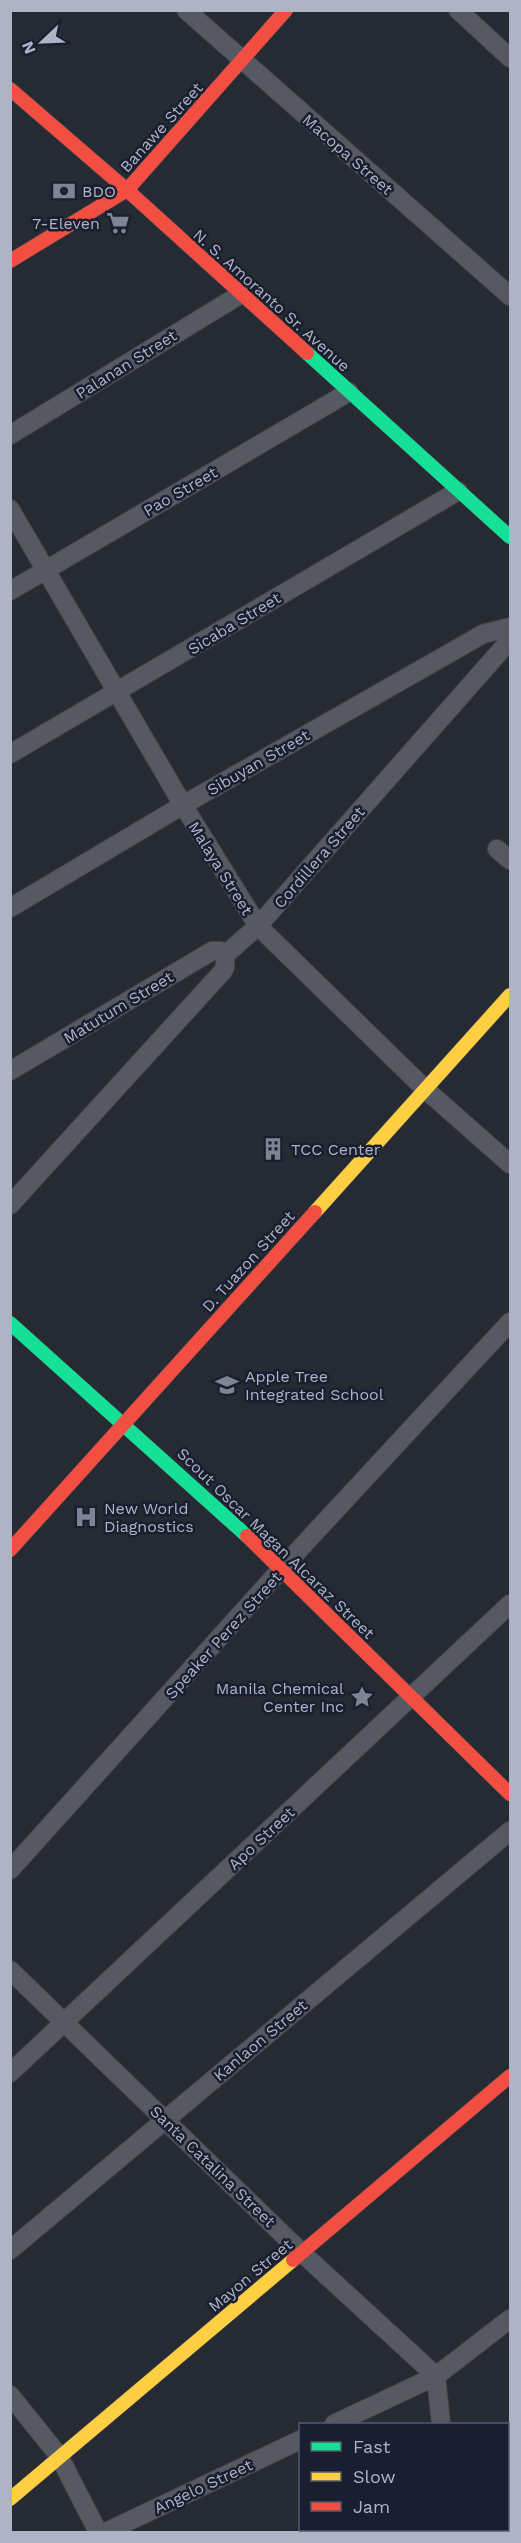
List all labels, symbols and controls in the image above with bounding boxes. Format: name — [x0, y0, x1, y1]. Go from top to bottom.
north arrow — [12, 12, 72, 72]
text: N — [18, 38, 40, 57]
street label: Banawe Street — [116, 78, 207, 176]
street label: Macopa Street — [299, 110, 397, 199]
bank icon: BDO — [51, 178, 77, 204]
place label: BDO — [82, 182, 116, 201]
supermarket icon: 7-Eleven — [105, 210, 131, 236]
place label: 7-Eleven — [32, 214, 100, 233]
street label: N. S. Amoranto Sr. Avenue — [189, 225, 354, 376]
street label: Palanan Street — [72, 326, 180, 403]
street label: Pao Street — [140, 463, 221, 520]
street label: Sicaba Street — [184, 588, 284, 659]
street label: Sibuyan Street — [204, 725, 313, 799]
street label: Cordillera Street — [270, 802, 369, 912]
street label: Malaya Street — [184, 818, 257, 919]
street label: Matutum Street — [60, 967, 177, 1048]
building icon: TCC Center — [260, 1136, 286, 1162]
place label: TCC Center — [291, 1140, 381, 1159]
street label: D. Tuazon Street — [198, 1207, 299, 1316]
place label: Apple Tree Integrated School — [245, 1367, 384, 1404]
school or university icon: Apple Tree Integrated School — [214, 1372, 240, 1398]
street label: Scout Oscar Magan Alcaraz Street — [173, 1444, 378, 1643]
place label: New World Diagnostics — [104, 1499, 194, 1536]
hospital icon: New World Diagnostics — [73, 1504, 99, 1530]
street label: Speaker Perez Street — [161, 1568, 286, 1703]
place label: Manila Chemical Center Inc — [216, 1679, 344, 1716]
place icon: Manila Chemical Center Inc — [349, 1684, 375, 1710]
street label: Apo Street — [224, 1803, 299, 1874]
street label: Kanlaon Street — [210, 1996, 311, 2085]
street label: Santa Catalina Street — [146, 2102, 279, 2231]
street label: Mayon Street — [205, 2235, 296, 2316]
legend — [299, 2423, 509, 2531]
text: Fast — [353, 2436, 391, 2457]
street label: Angelo Street — [151, 2455, 256, 2518]
text: Slow — [353, 2466, 396, 2487]
text: Jam — [353, 2496, 390, 2517]

